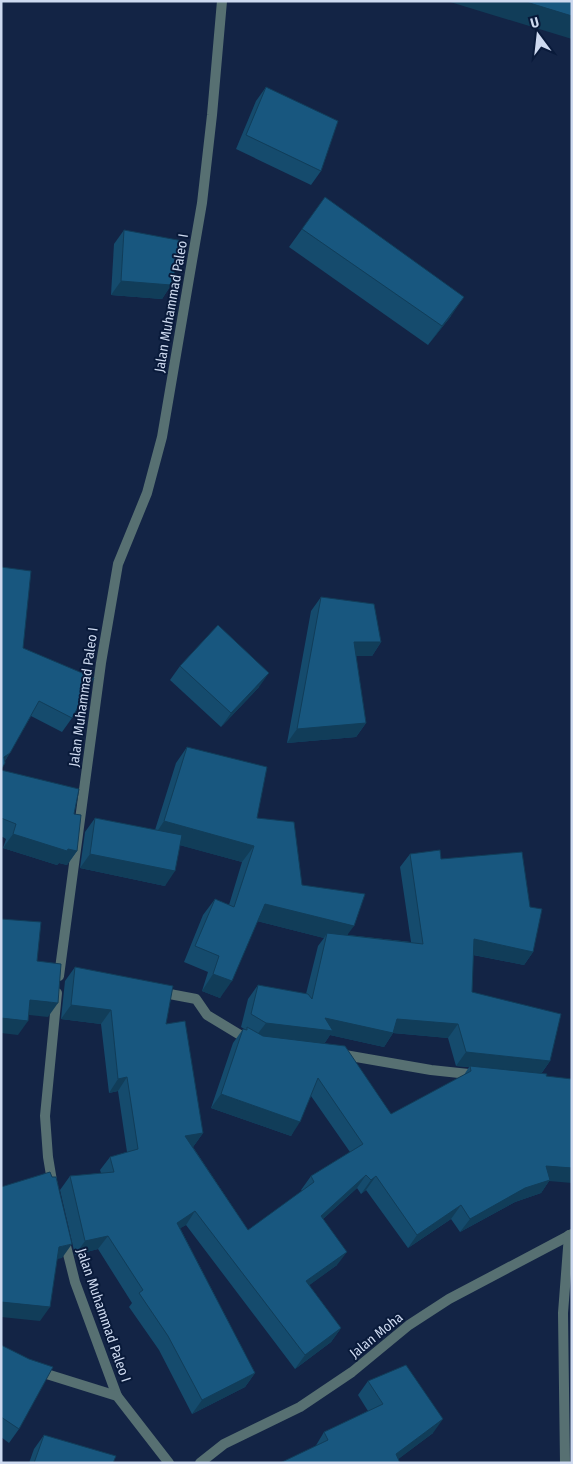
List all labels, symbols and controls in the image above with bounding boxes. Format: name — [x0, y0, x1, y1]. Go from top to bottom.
north arrow — [513, 10, 563, 60]
text: U — [529, 14, 541, 32]
street label: Jalan Muhammad Paleo I — [151, 232, 192, 374]
street label: Jalan Muhammad Paleo I — [65, 626, 102, 768]
street label: Jalan Muhammad Paleo I — [73, 1246, 134, 1384]
street label: Jalan Moha — [346, 1309, 406, 1362]

